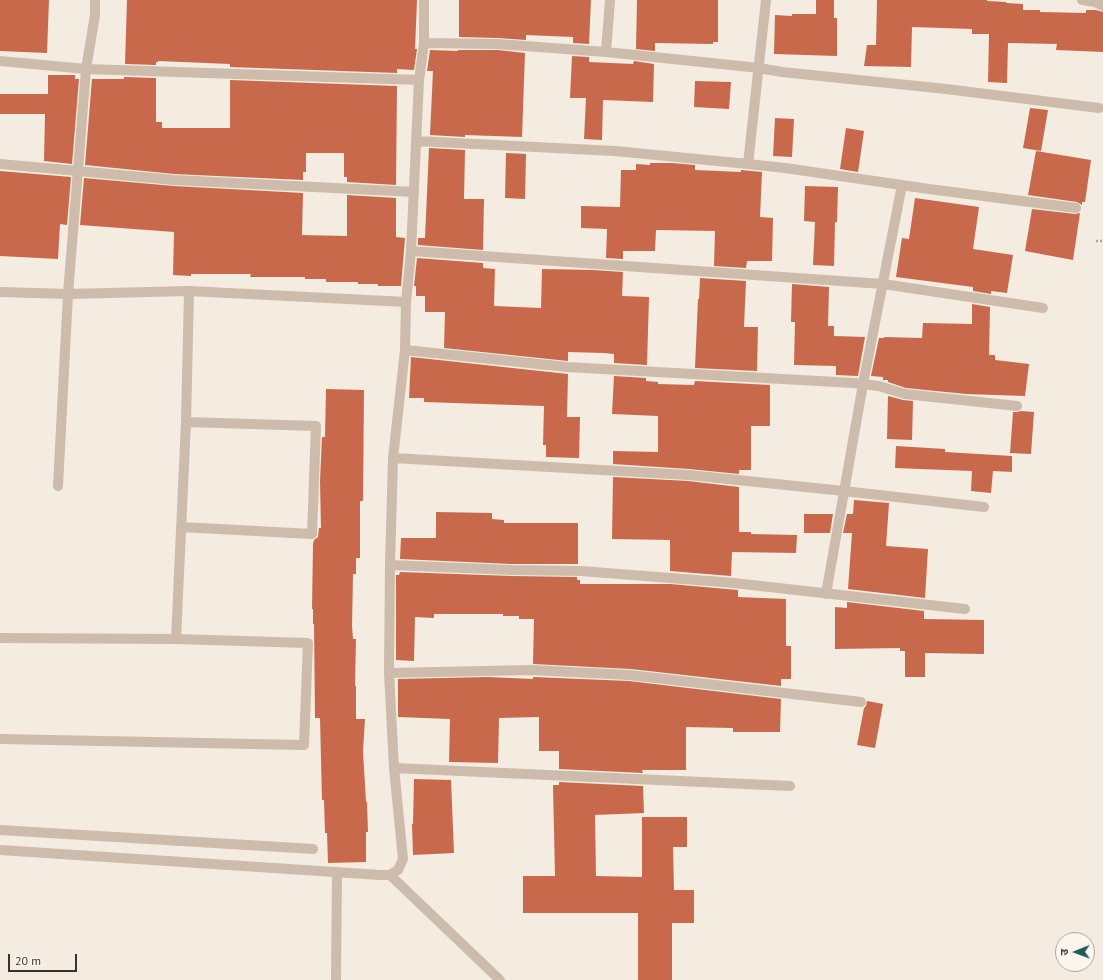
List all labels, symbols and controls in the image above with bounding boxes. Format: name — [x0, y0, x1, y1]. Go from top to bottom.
north arrow — [1055, 932, 1095, 972]
scale bar — [10, 946, 79, 972]
text: उ — [1057, 949, 1071, 956]
text: 20 m — [15, 953, 41, 968]

